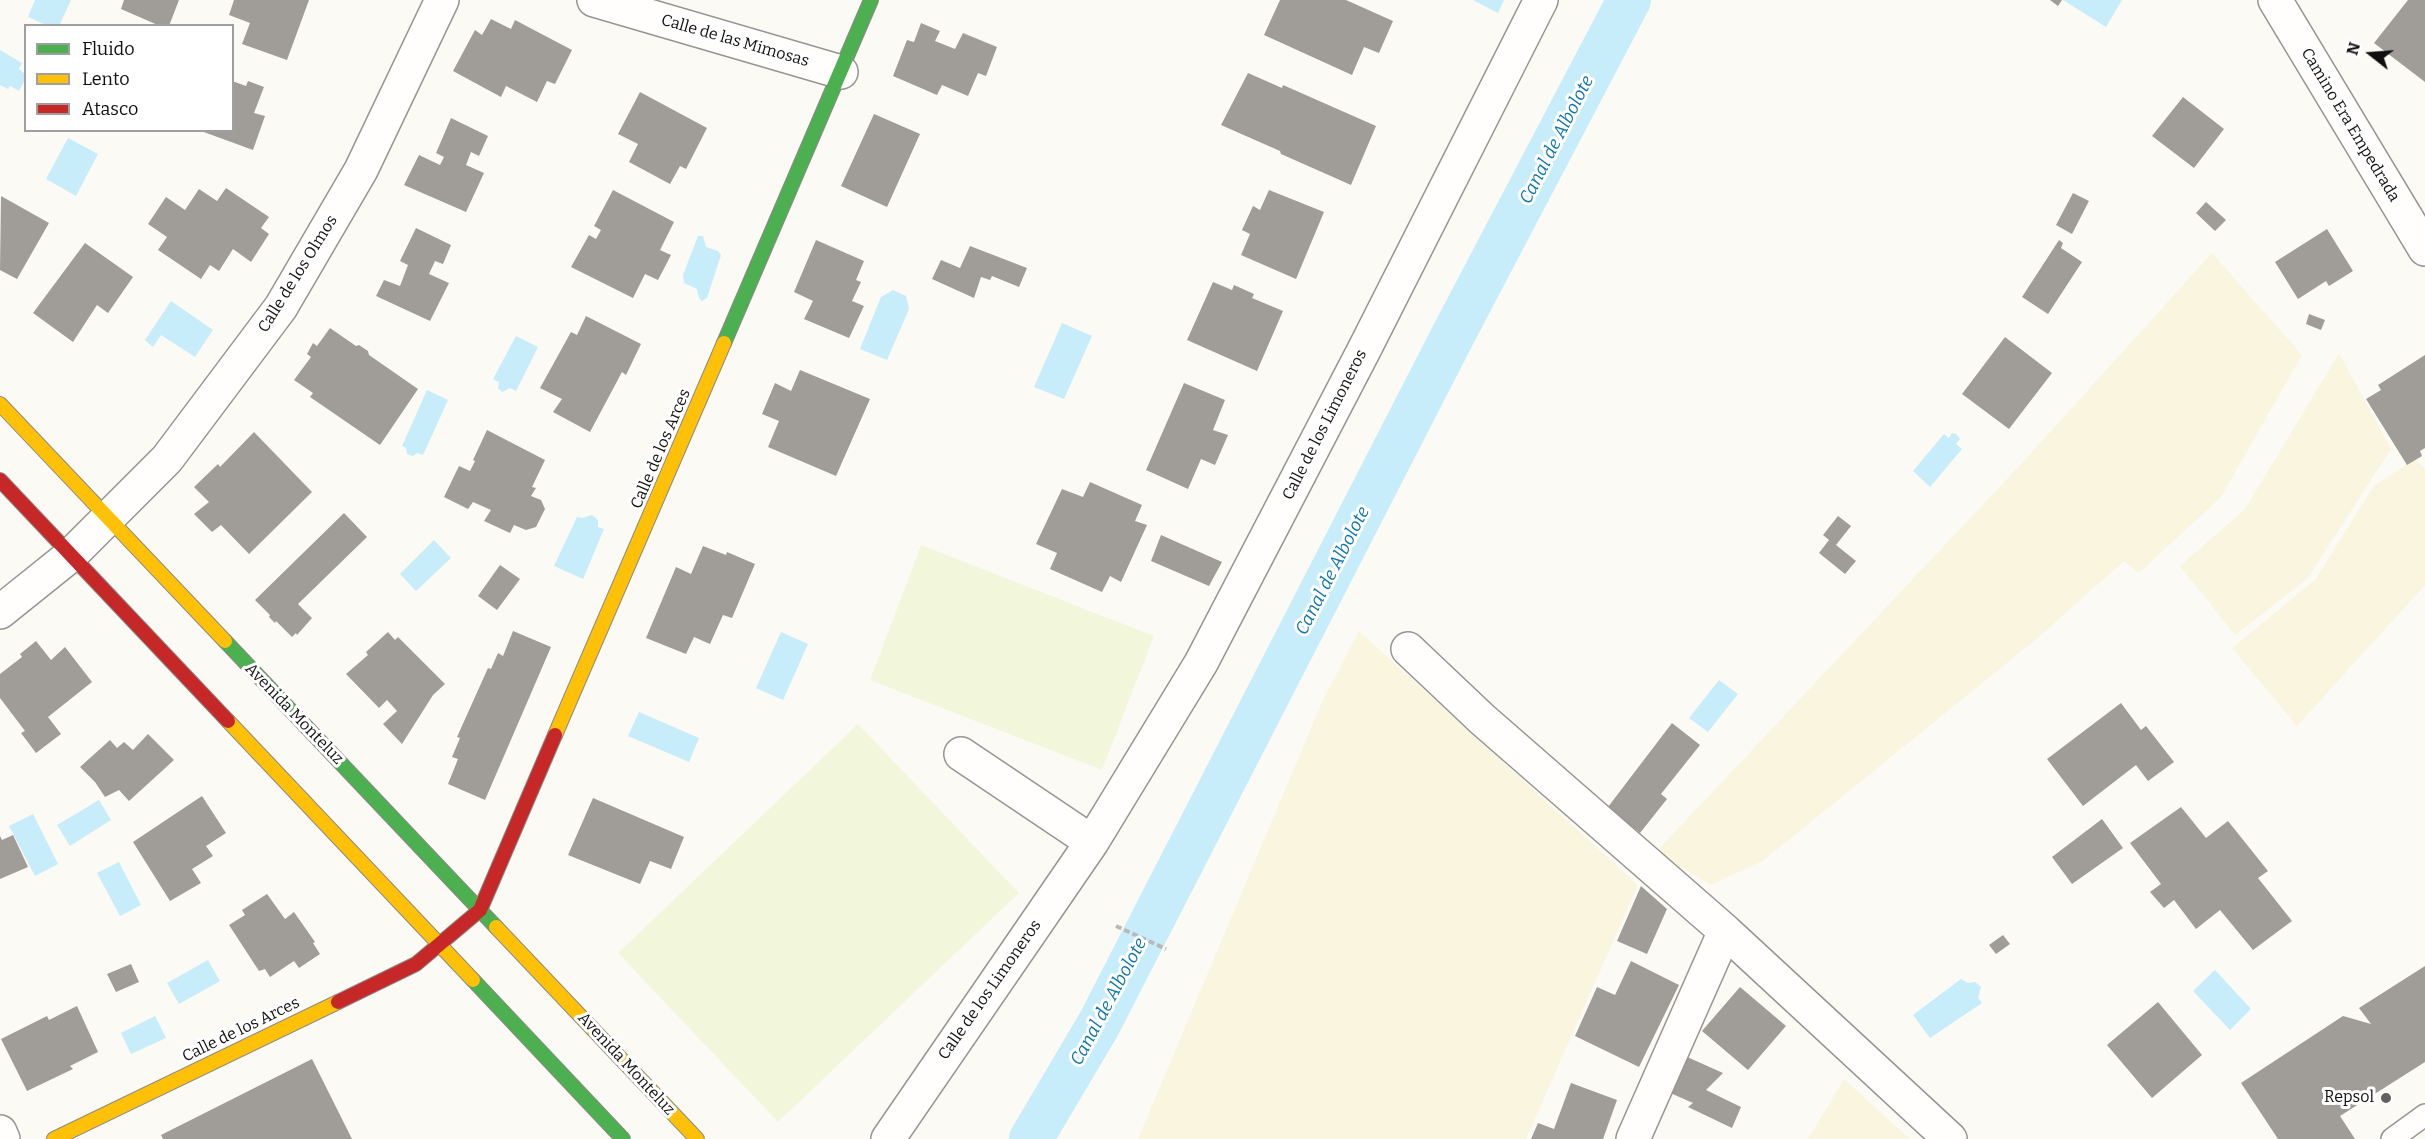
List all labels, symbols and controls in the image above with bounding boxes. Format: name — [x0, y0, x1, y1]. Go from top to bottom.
street label: Calle de las Mimosas — [659, 11, 811, 71]
legend — [24, 24, 234, 132]
north arrow — [2341, 24, 2401, 84]
text: Fluido — [82, 38, 135, 60]
text: N — [2342, 40, 2364, 57]
street label: Camino Era Empedrada — [2297, 45, 2403, 205]
text: Lento — [82, 68, 130, 90]
water label: Canal de Albolote — [1515, 72, 1599, 208]
text: Atasco — [82, 98, 138, 120]
street label: Calle de los Olmos — [254, 212, 342, 336]
street label: Calle de los Limoneros — [1279, 347, 1371, 503]
street label: Calle de los Arces — [627, 386, 695, 512]
water label: Canal de Albolote — [1291, 503, 1375, 639]
street label: Avenida Monteluz — [241, 659, 347, 769]
street label: Calle de los Limoneros — [934, 916, 1046, 1064]
water label: Canal de Albolote — [1066, 935, 1152, 1069]
street label: Calle de los Arces — [179, 993, 303, 1067]
street label: Avenida Monteluz — [574, 1009, 678, 1119]
place label: Repsol — [2324, 1088, 2374, 1108]
marker: Repsol — [2379, 1091, 2393, 1105]

